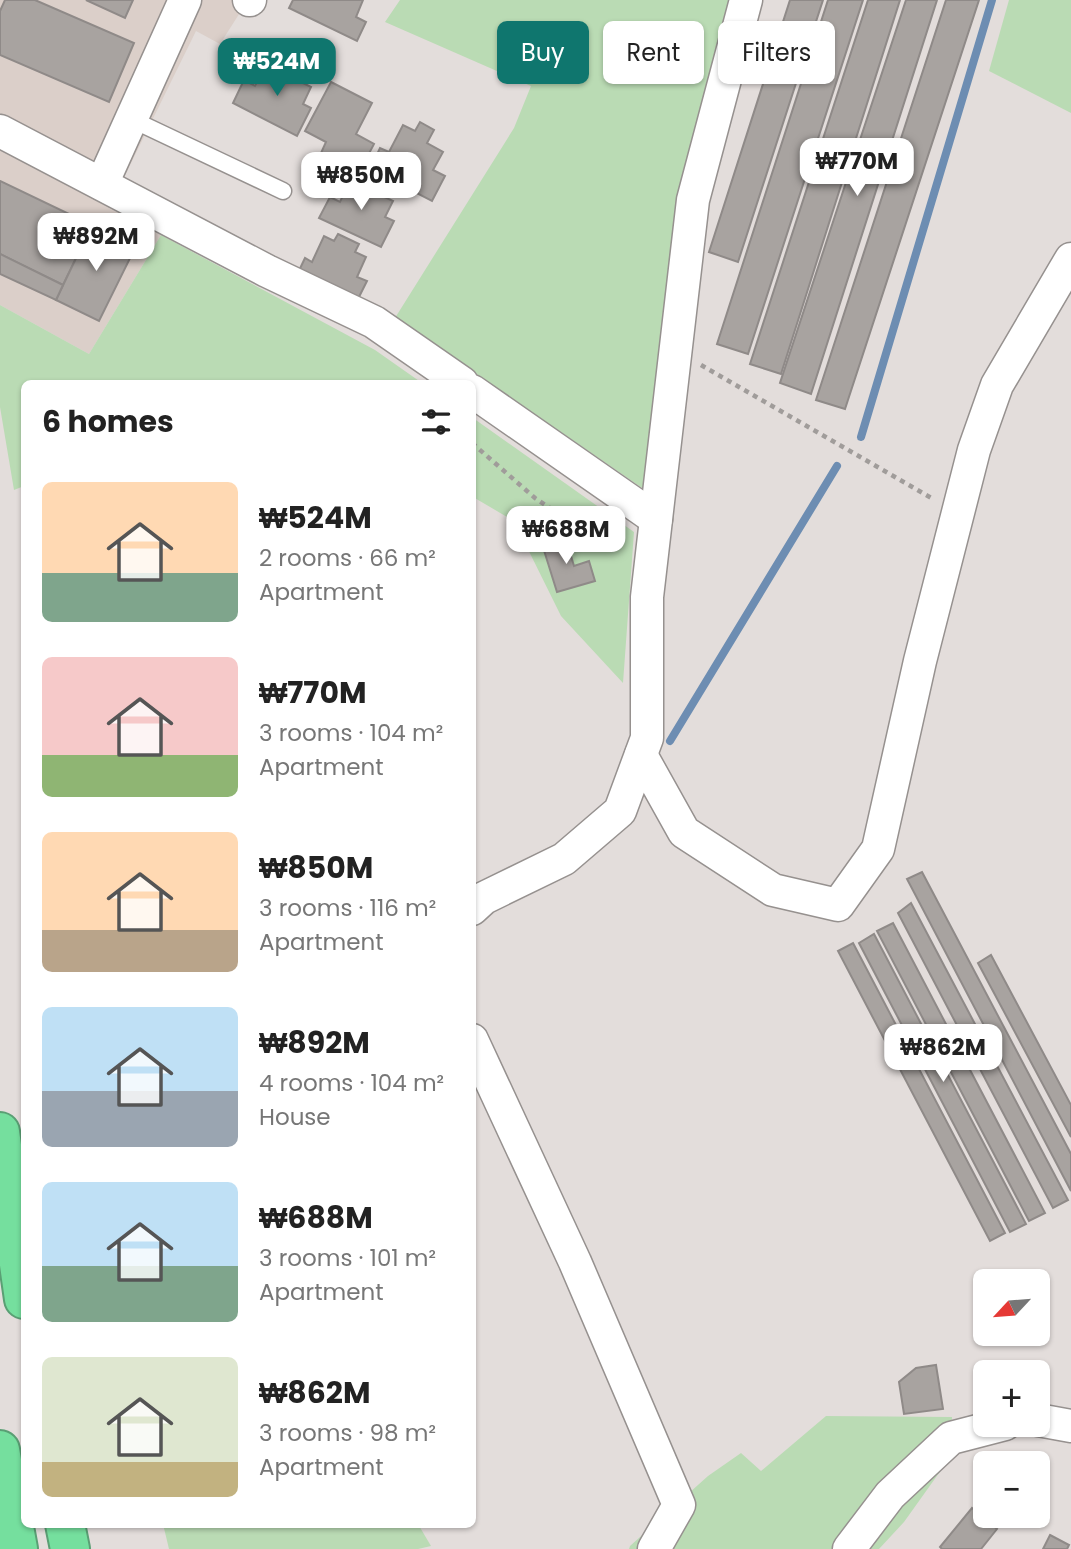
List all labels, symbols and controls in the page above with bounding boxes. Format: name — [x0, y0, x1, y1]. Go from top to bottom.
chip: Buy — [497, 21, 589, 84]
chip: Rent — [603, 21, 704, 84]
chip: Filters — [718, 21, 835, 84]
pin: ₩524M — [228, 38, 326, 98]
text: ₩524M — [234, 45, 320, 77]
pin: ₩770M — [808, 138, 906, 198]
text: ₩770M — [816, 145, 898, 177]
pin: ₩850M — [312, 152, 410, 212]
text: ₩850M — [317, 159, 405, 191]
pin: ₩892M — [47, 214, 145, 273]
text: ₩892M — [53, 220, 139, 252]
text: 6 homes — [42, 400, 174, 443]
icon: filters — [417, 403, 455, 441]
text: ₩524M — [259, 496, 372, 539]
pin: ₩688M — [517, 506, 615, 566]
icon: home — [98, 510, 182, 594]
text: ₩688M — [522, 513, 610, 545]
text: 2 rooms · 66 m² — [259, 542, 436, 574]
text: Apartment — [259, 576, 384, 608]
text: ₩770M — [259, 671, 367, 714]
icon: home — [98, 685, 182, 769]
text: 3 rooms · 104 m² — [259, 717, 443, 749]
text: Apartment — [259, 751, 384, 783]
text: ₩850M — [259, 846, 373, 889]
icon: home — [98, 860, 182, 944]
text: 3 rooms · 116 m² — [259, 892, 436, 924]
text: Apartment — [259, 926, 384, 958]
text: ₩892M — [259, 1021, 370, 1064]
pin: ₩862M — [894, 1024, 992, 1084]
text: ₩862M — [900, 1031, 986, 1063]
icon: home — [98, 1035, 182, 1119]
text: 4 rooms · 104 m² — [259, 1067, 444, 1099]
text: House — [259, 1101, 331, 1133]
text: ₩688M — [259, 1196, 373, 1239]
icon: home — [98, 1210, 182, 1294]
text: 3 rooms · 101 m² — [259, 1242, 436, 1274]
north arrow — [973, 1269, 1050, 1346]
map controls — [973, 1269, 1050, 1528]
text: Apartment — [259, 1276, 384, 1308]
button: + — [973, 1360, 1050, 1437]
text: ₩862M — [259, 1371, 371, 1414]
icon: home — [98, 1385, 182, 1469]
text: 3 rooms · 98 m² — [259, 1417, 436, 1449]
text: Apartment — [259, 1451, 384, 1483]
button: − — [973, 1451, 1050, 1528]

